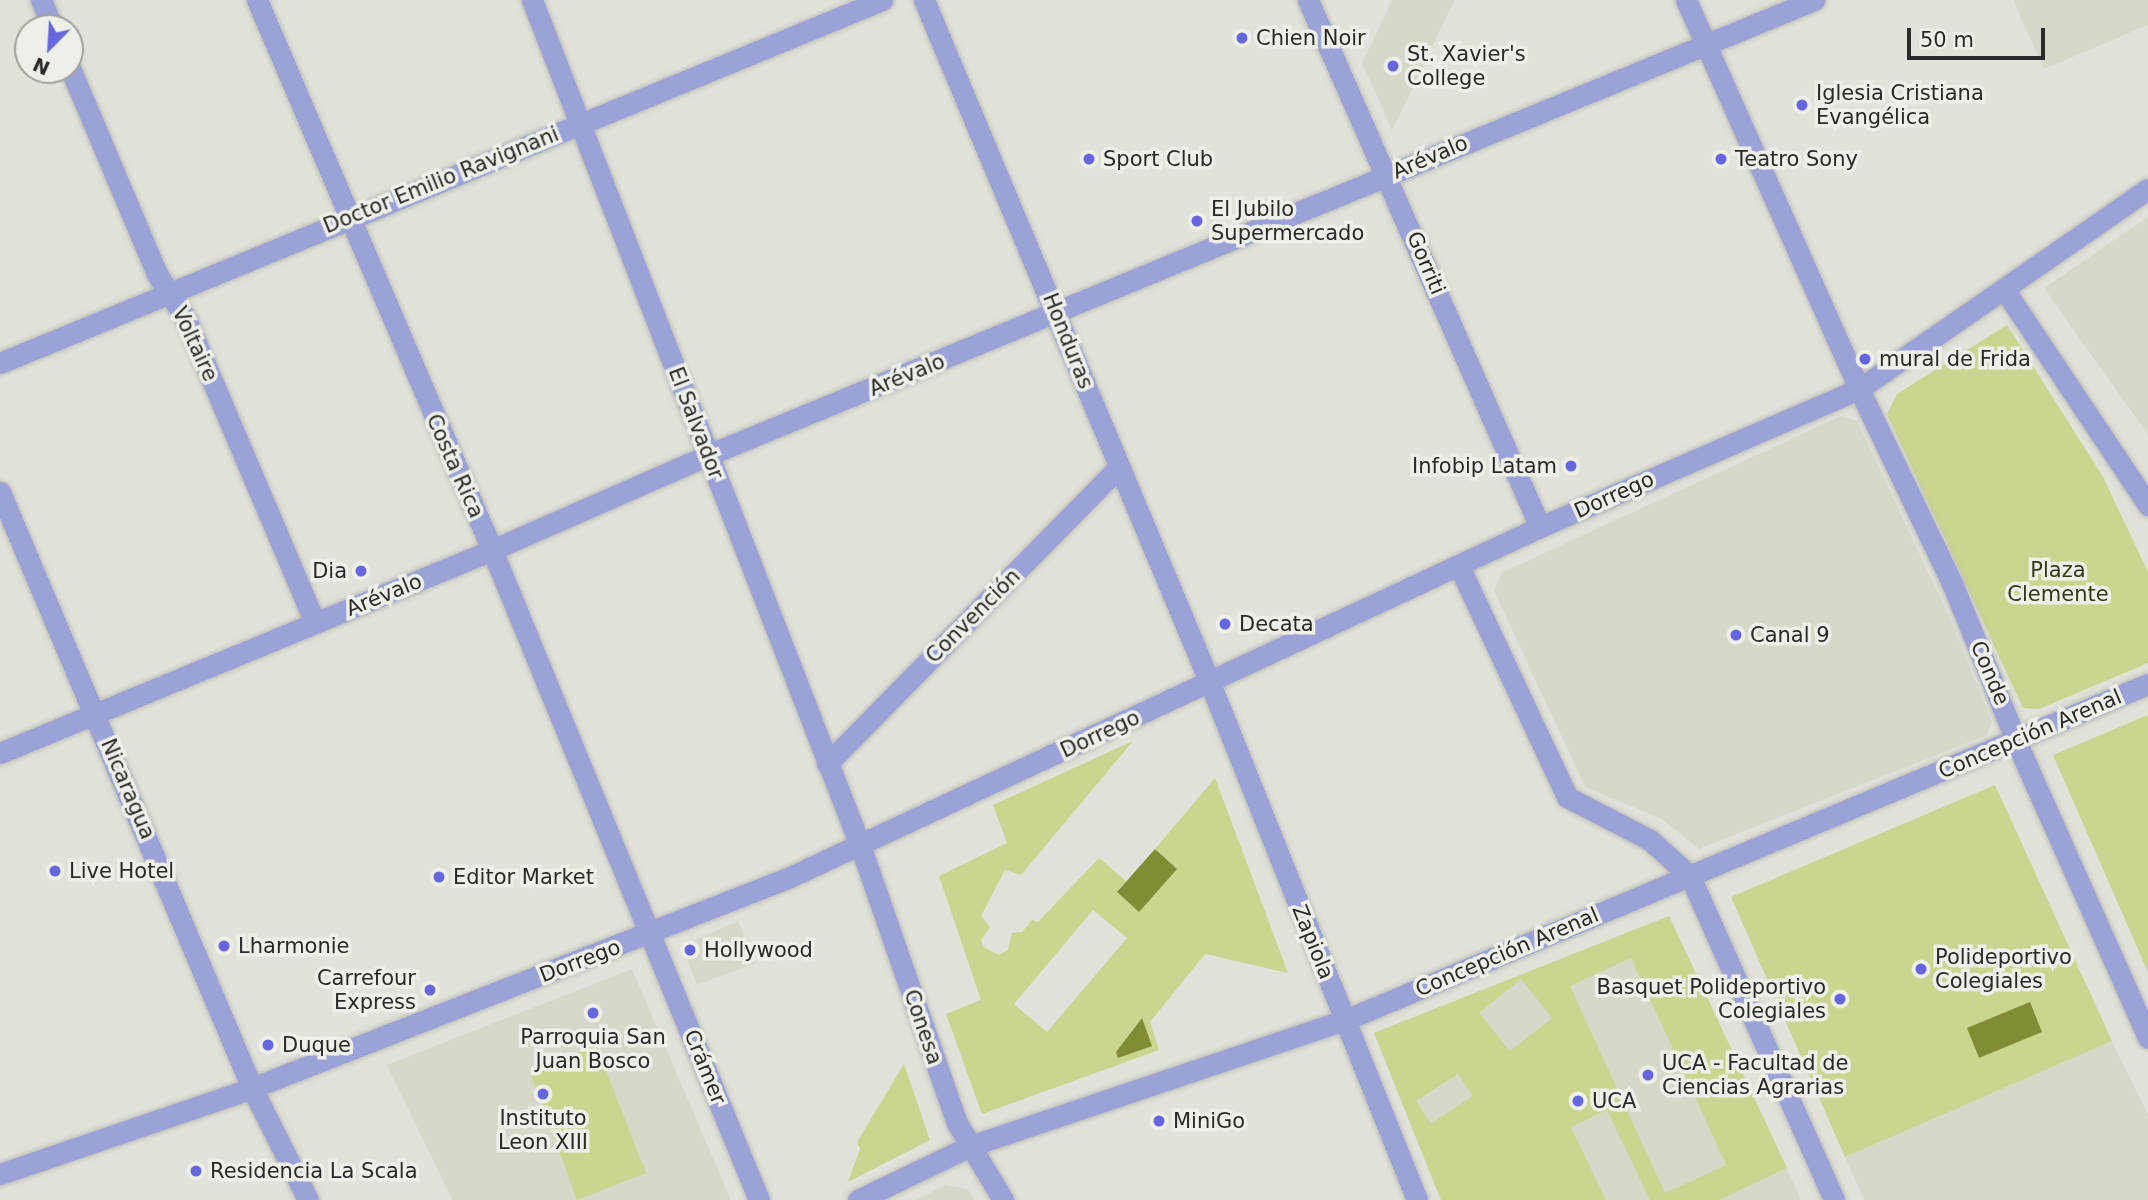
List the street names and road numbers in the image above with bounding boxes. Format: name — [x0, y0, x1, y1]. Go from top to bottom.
street label: Doctor Emilio Ravignani — [320, 121, 562, 239]
street label: Arévalo — [1389, 130, 1471, 184]
street label: Gorriti — [1402, 228, 1450, 298]
street label: Honduras — [1037, 289, 1099, 393]
street label: Voltaire — [167, 303, 223, 385]
street label: Arévalo — [865, 348, 949, 402]
street label: El Salvador — [663, 363, 729, 483]
street label: Costa Rica — [421, 410, 489, 522]
street label: Dorrego — [1570, 466, 1658, 524]
street label: Convención — [921, 564, 1025, 668]
street label: Arévalo — [342, 568, 426, 622]
street label: Conde — [1965, 637, 2015, 709]
street label: Concepción Arenal — [1935, 684, 2125, 784]
street label: Dorrego — [1056, 705, 1144, 763]
street label: Nicaragua — [96, 735, 160, 843]
street label: Zapiola — [1287, 901, 1339, 983]
street label: Concepción Arenal — [1412, 902, 1602, 1002]
street label: Dorrego — [536, 934, 624, 988]
street label: Conesa — [898, 986, 948, 1068]
street label: Crámer — [679, 1026, 731, 1108]

